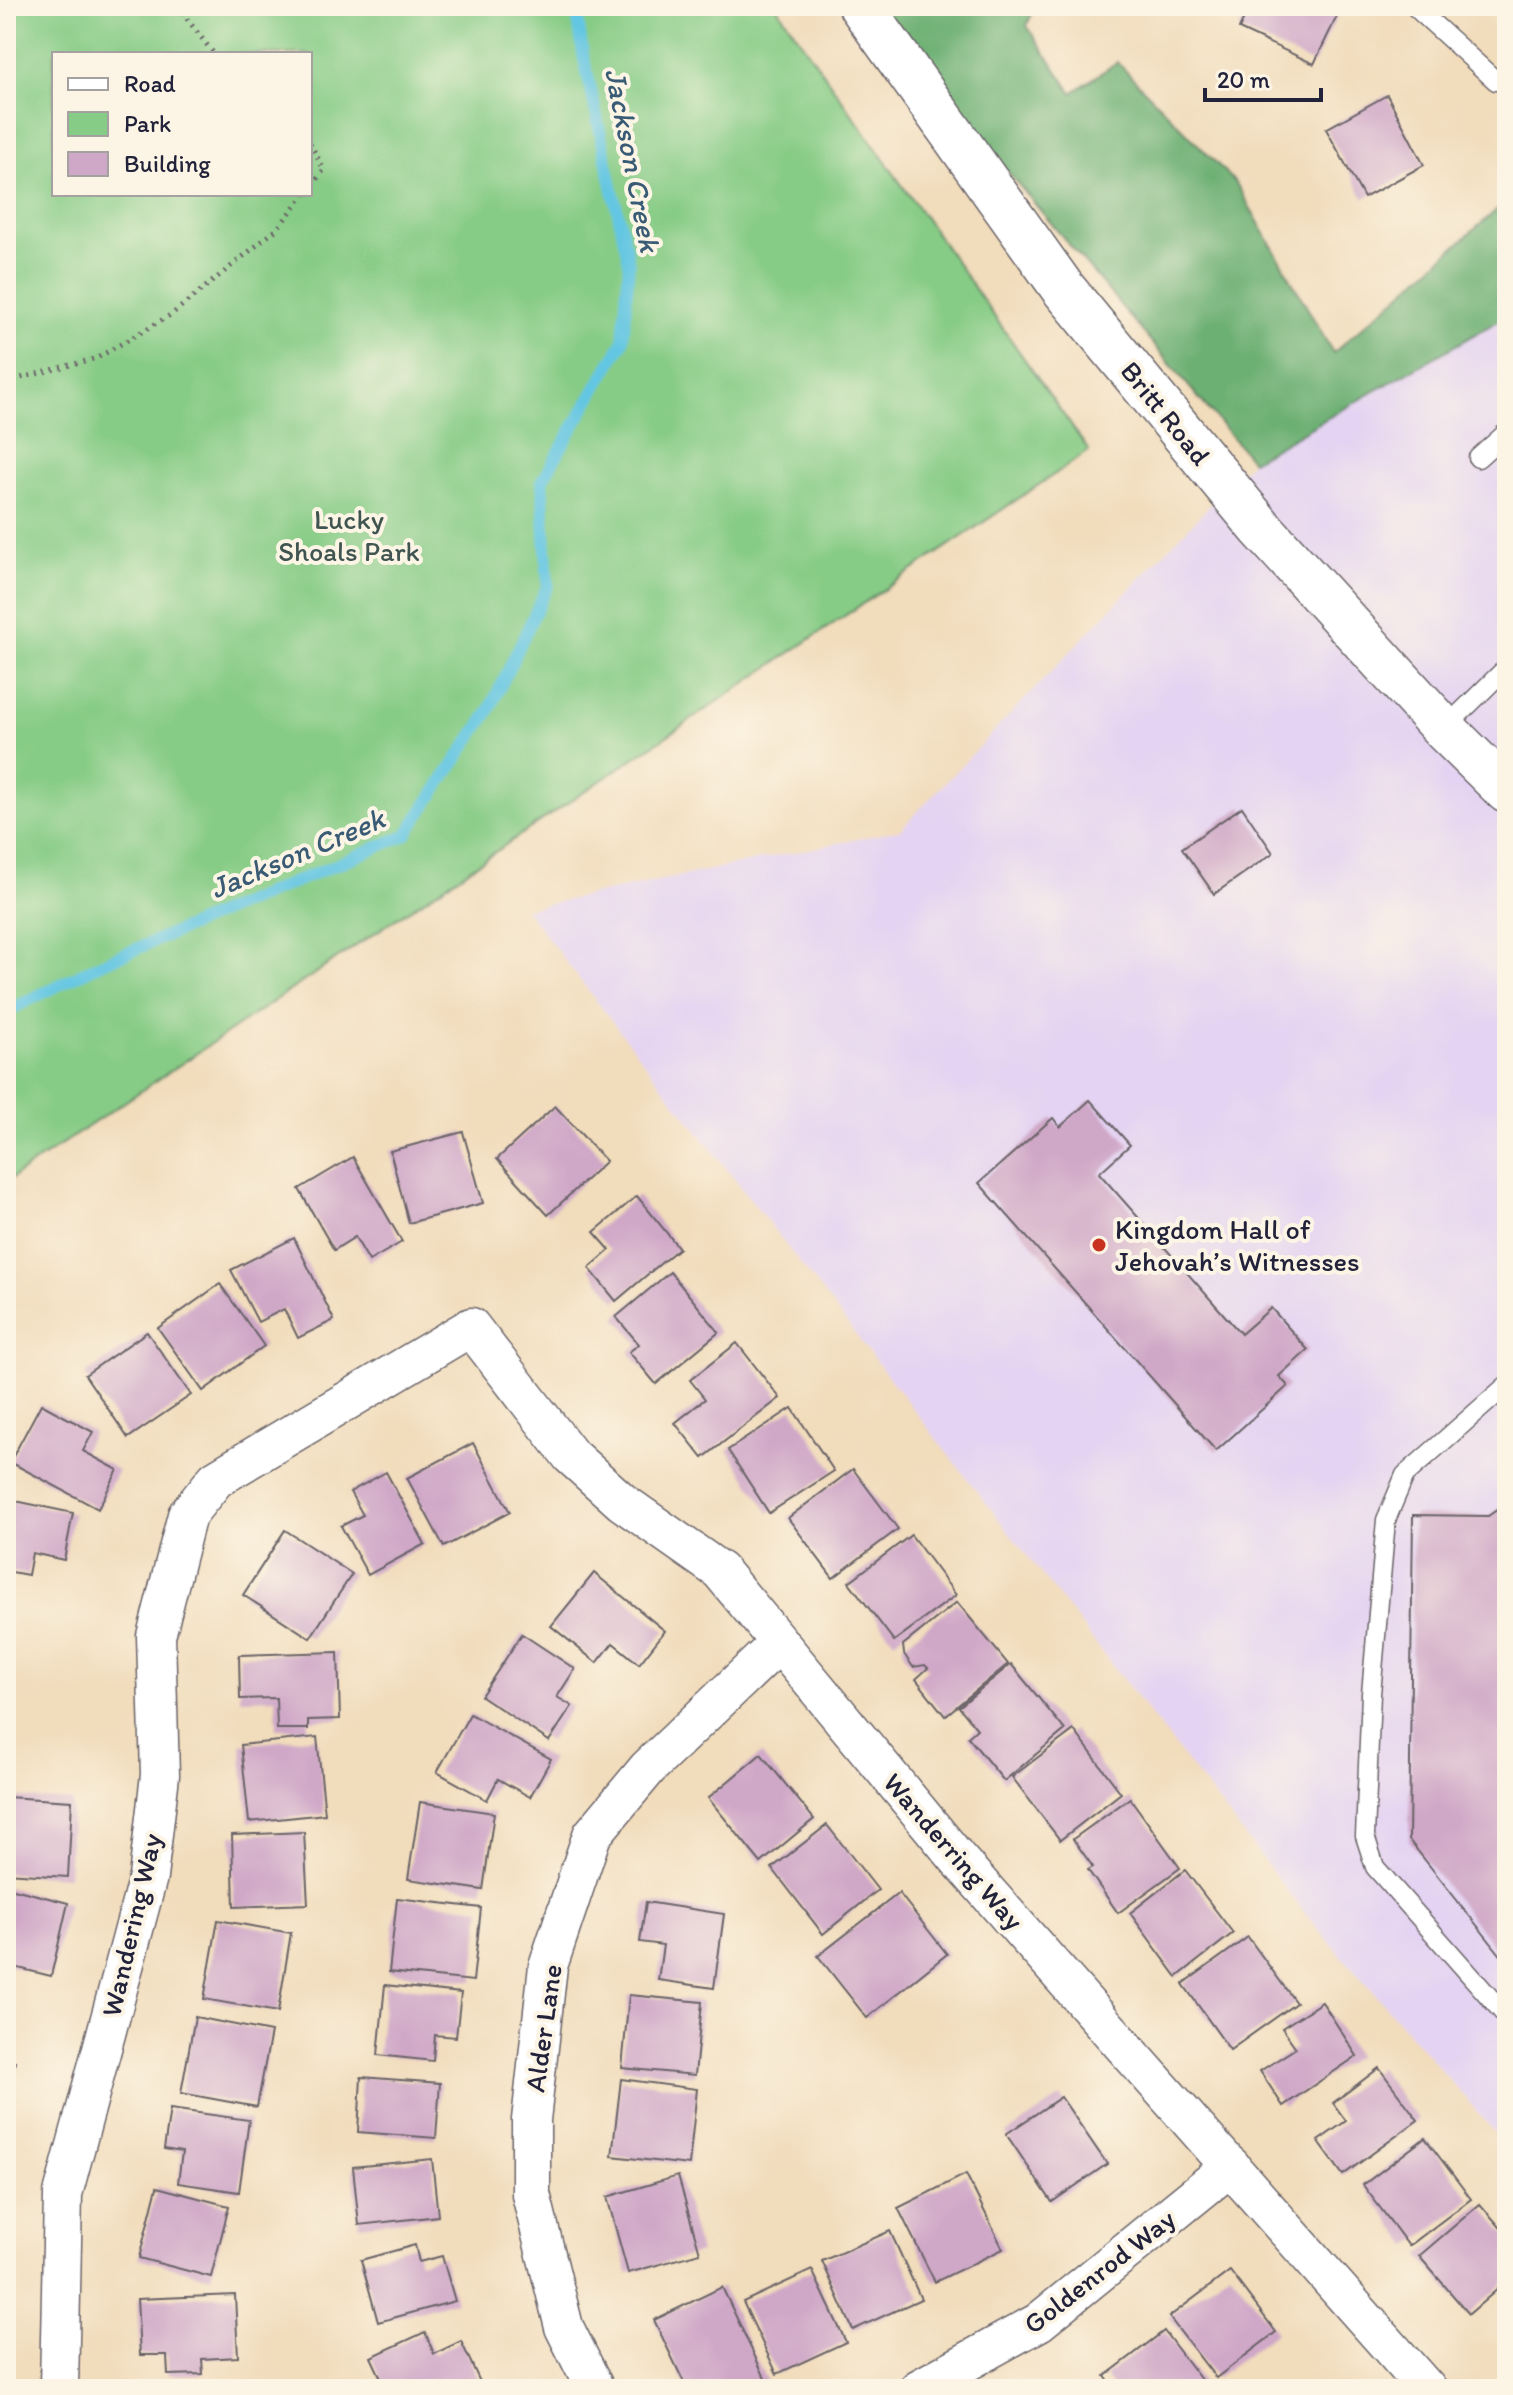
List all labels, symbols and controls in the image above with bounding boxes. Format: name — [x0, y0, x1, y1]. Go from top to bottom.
legend — [52, 52, 312, 196]
scale bar — [1205, 52, 1321, 102]
water label: Jackson Creek — [597, 65, 669, 256]
text: 20 m — [1217, 65, 1270, 94]
text: Road — [124, 69, 176, 98]
text: Park — [124, 109, 171, 138]
text: Building — [124, 149, 211, 178]
street label: Britt Road — [1114, 354, 1219, 472]
park label: Lucky Shoals Park — [278, 502, 420, 568]
water label: Jackson Creek — [204, 799, 391, 906]
place label: Kingdom Hall of Jehovah’s Witnesses — [1115, 1212, 1360, 1278]
marker: Kingdom Hall of Jehovah’s Witnesses — [1090, 1236, 1108, 1254]
street label: Wanderring Way — [877, 1766, 1031, 1936]
street label: Wandering Way — [93, 1830, 169, 2020]
street label: Alder Lane — [517, 1962, 569, 2094]
street label: Goldenrod Way — [1016, 2201, 1182, 2341]

